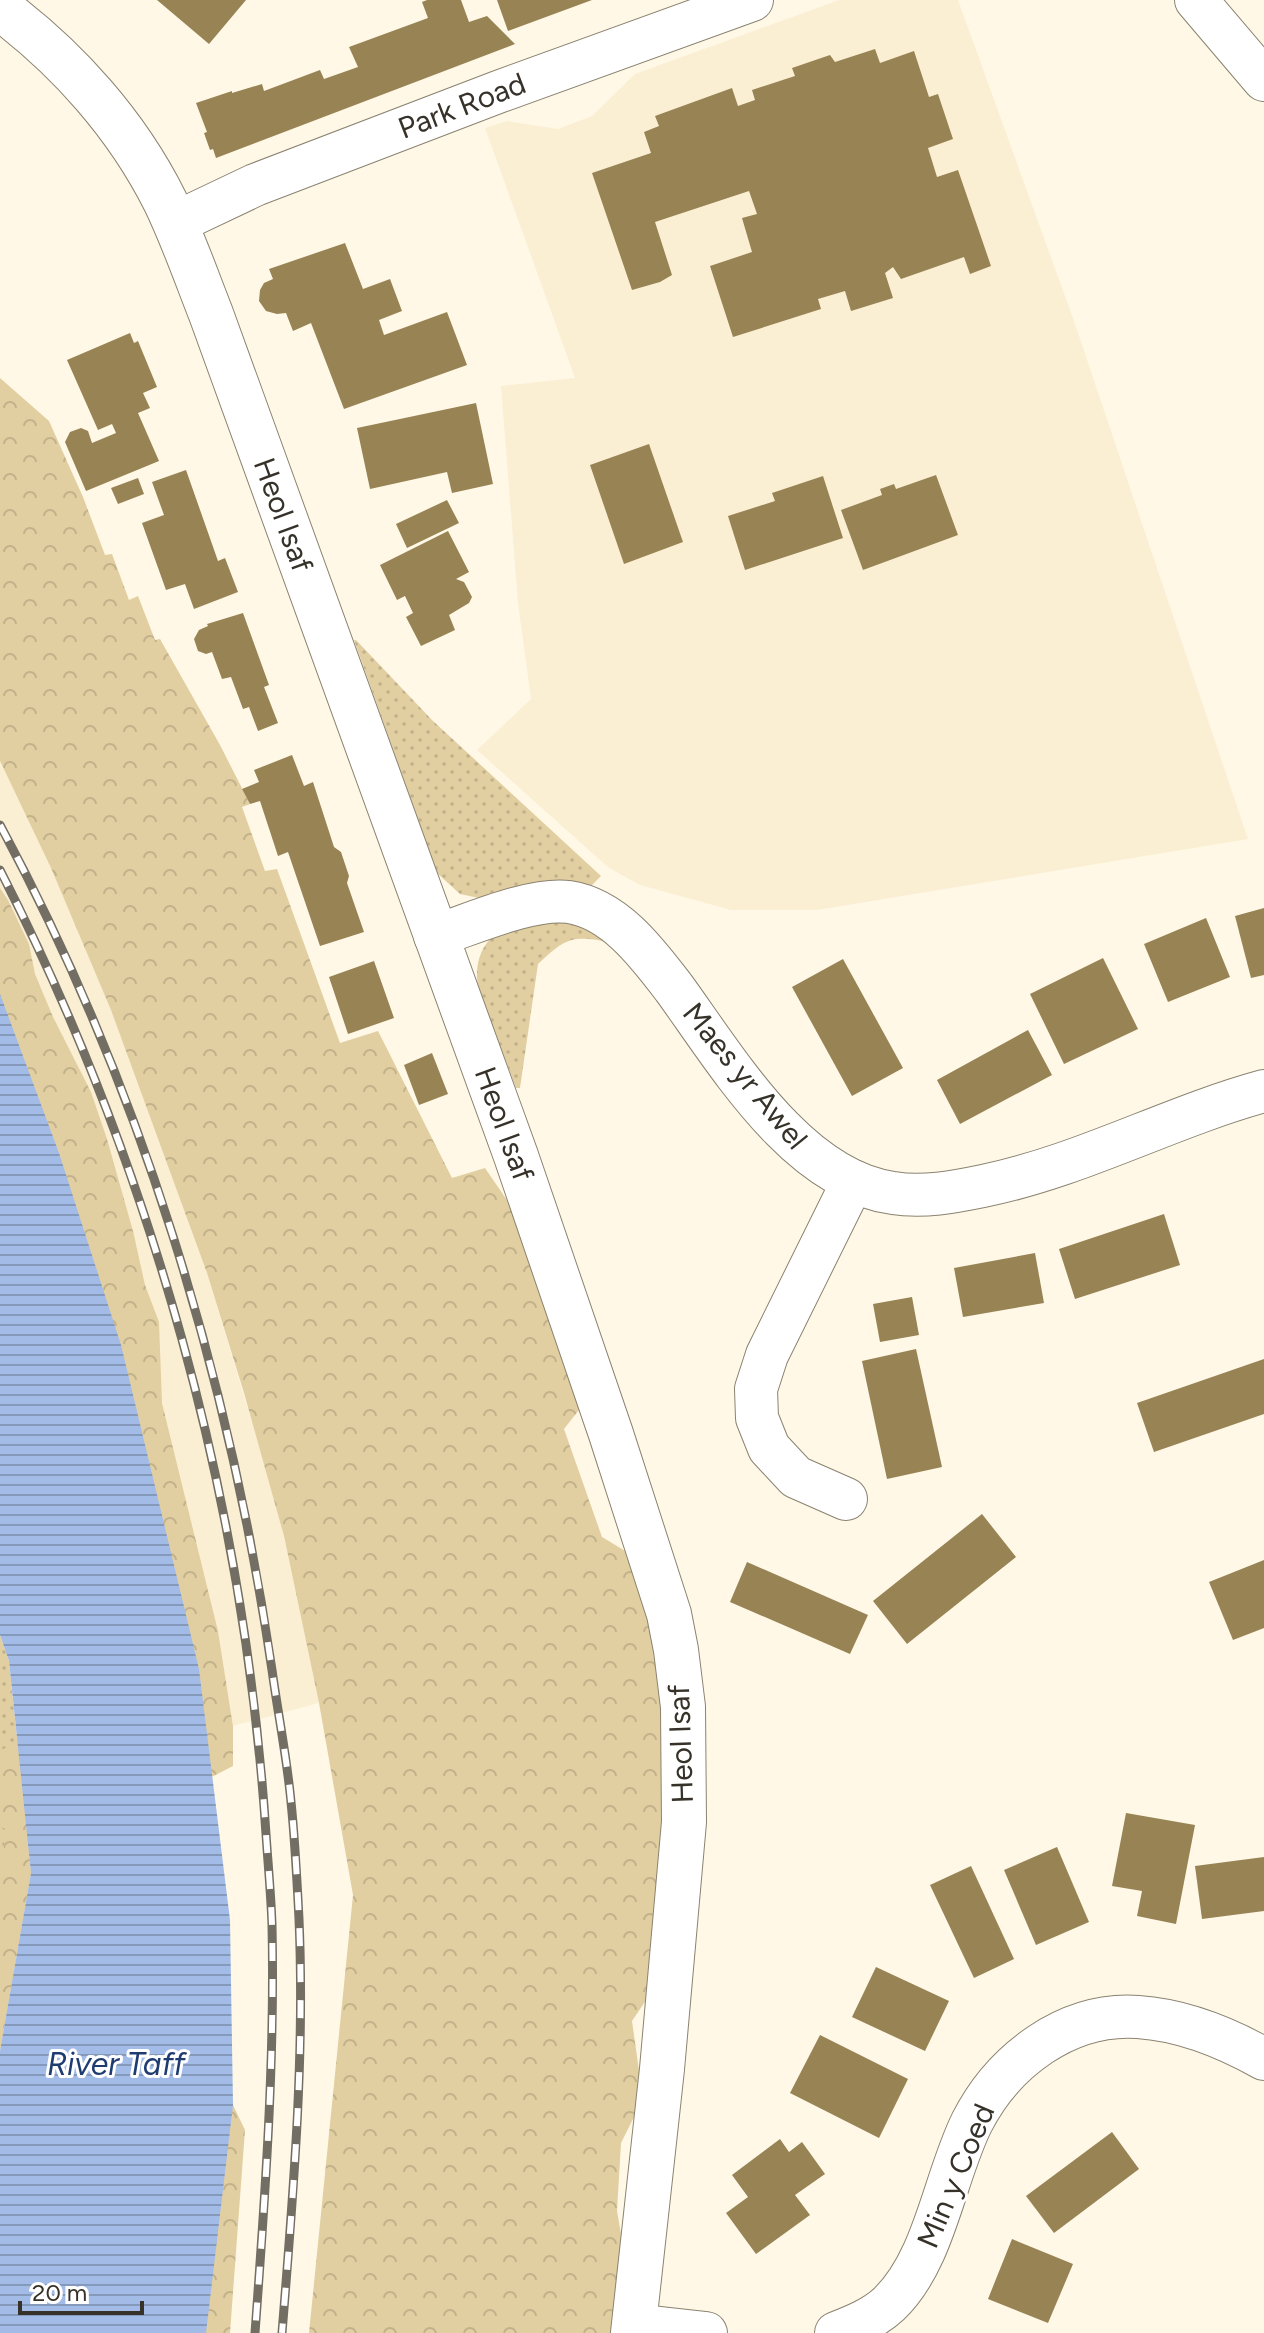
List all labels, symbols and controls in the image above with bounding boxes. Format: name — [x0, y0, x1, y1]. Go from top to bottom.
street label: Park Road — [393, 64, 531, 147]
street label: Heol Isaf — [246, 453, 321, 577]
street label: Maes yr Awel — [675, 995, 816, 1156]
street label: Heol Isaf — [467, 1062, 542, 1186]
street label: Heol Isaf — [660, 1684, 701, 1804]
water label: River Taff — [47, 2045, 188, 2083]
street label: Min y Coed — [909, 2098, 1002, 2253]
scale bar — [20, 2265, 142, 2315]
text: 20 m — [32, 2278, 87, 2307]

